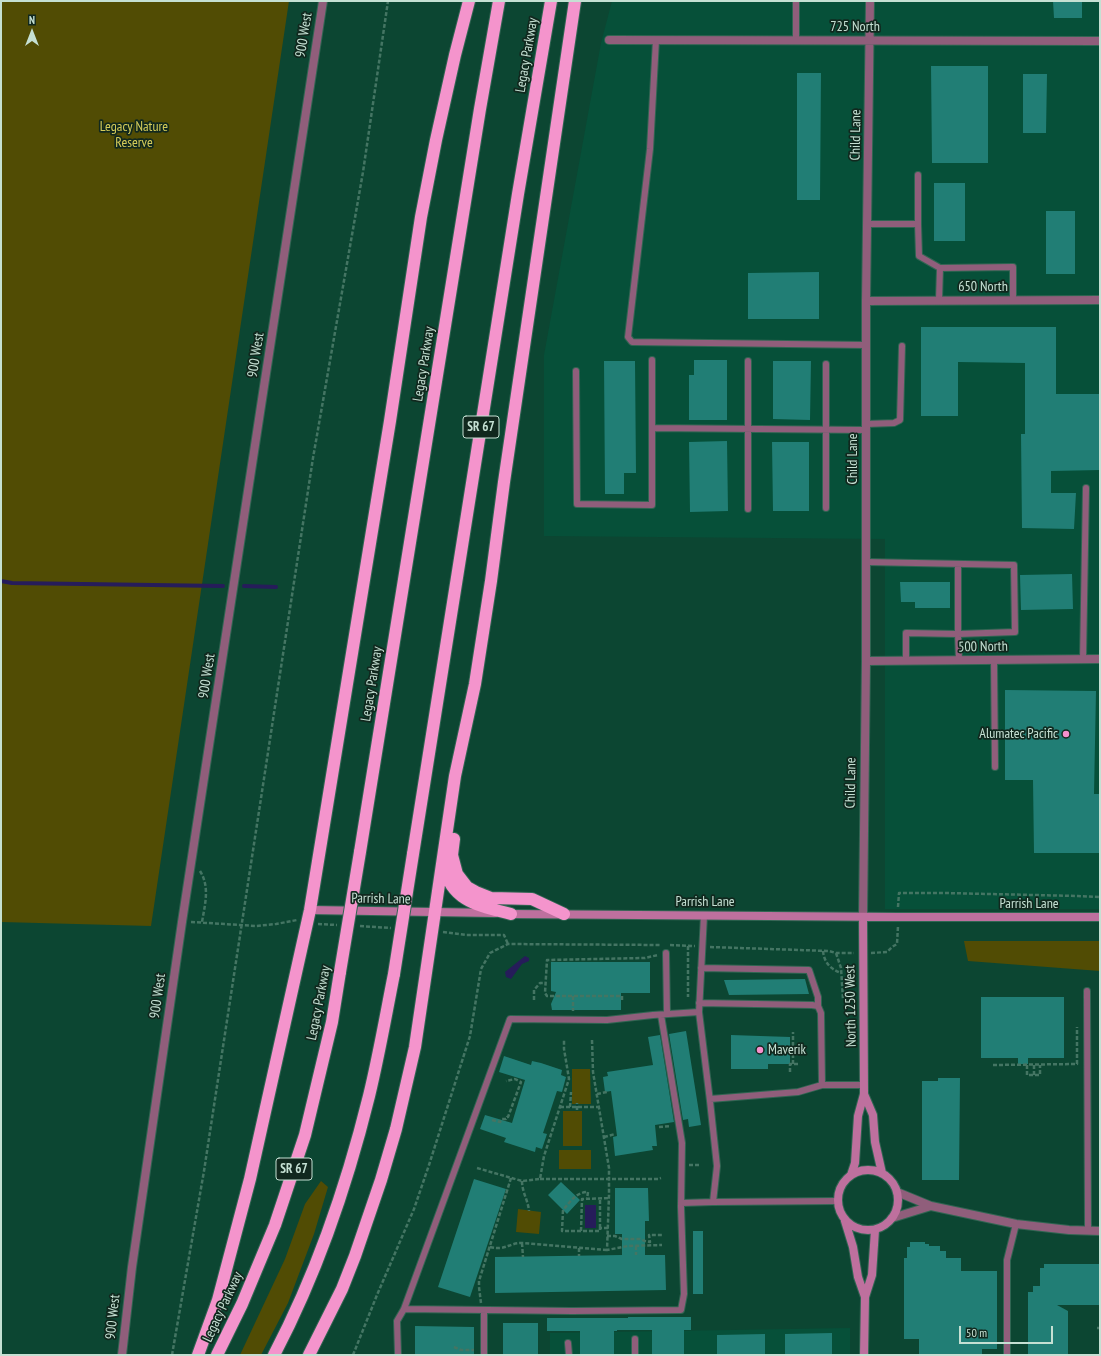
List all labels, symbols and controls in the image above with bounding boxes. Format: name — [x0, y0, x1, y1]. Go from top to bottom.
street label: 900 West — [292, 11, 316, 59]
north arrow — [12, 12, 52, 52]
text: N — [29, 13, 35, 27]
street label: Legacy Parkway — [512, 16, 542, 94]
street label: 725 North — [830, 19, 880, 35]
street label: Child Lane — [847, 109, 865, 161]
park label: Legacy Nature Reserve — [100, 119, 168, 152]
street label: 650 North — [958, 279, 1008, 295]
street label: Legacy Parkway — [410, 325, 438, 403]
street label: 900 West — [244, 331, 268, 379]
road number: SR 67 — [463, 416, 499, 438]
street label: Child Lane — [845, 433, 861, 485]
street label: 500 North — [958, 638, 1008, 656]
street label: Legacy Parkway — [358, 645, 386, 723]
street label: 900 West — [195, 652, 219, 700]
place label: Alumatec Pacific — [979, 726, 1058, 742]
marker: Alumatec Pacific — [1061, 729, 1071, 739]
street label: Child Lane — [842, 757, 860, 809]
street label: Parrish Lane — [351, 890, 411, 908]
street label: Parrish Lane — [675, 894, 735, 910]
street label: Parrish Lane — [999, 896, 1059, 912]
street label: Legacy Parkway — [304, 964, 334, 1042]
street label: North 1250 West — [842, 965, 860, 1047]
street label: 900 West — [147, 972, 169, 1020]
place label: Maverik — [768, 1042, 806, 1058]
marker: Maverik — [755, 1045, 765, 1055]
road number: SR 67 — [276, 1158, 312, 1180]
street label: Legacy Parkway — [199, 1269, 247, 1345]
street label: 900 West — [102, 1294, 124, 1340]
scale bar — [961, 1318, 1055, 1344]
text: 50 m — [966, 1325, 987, 1340]

